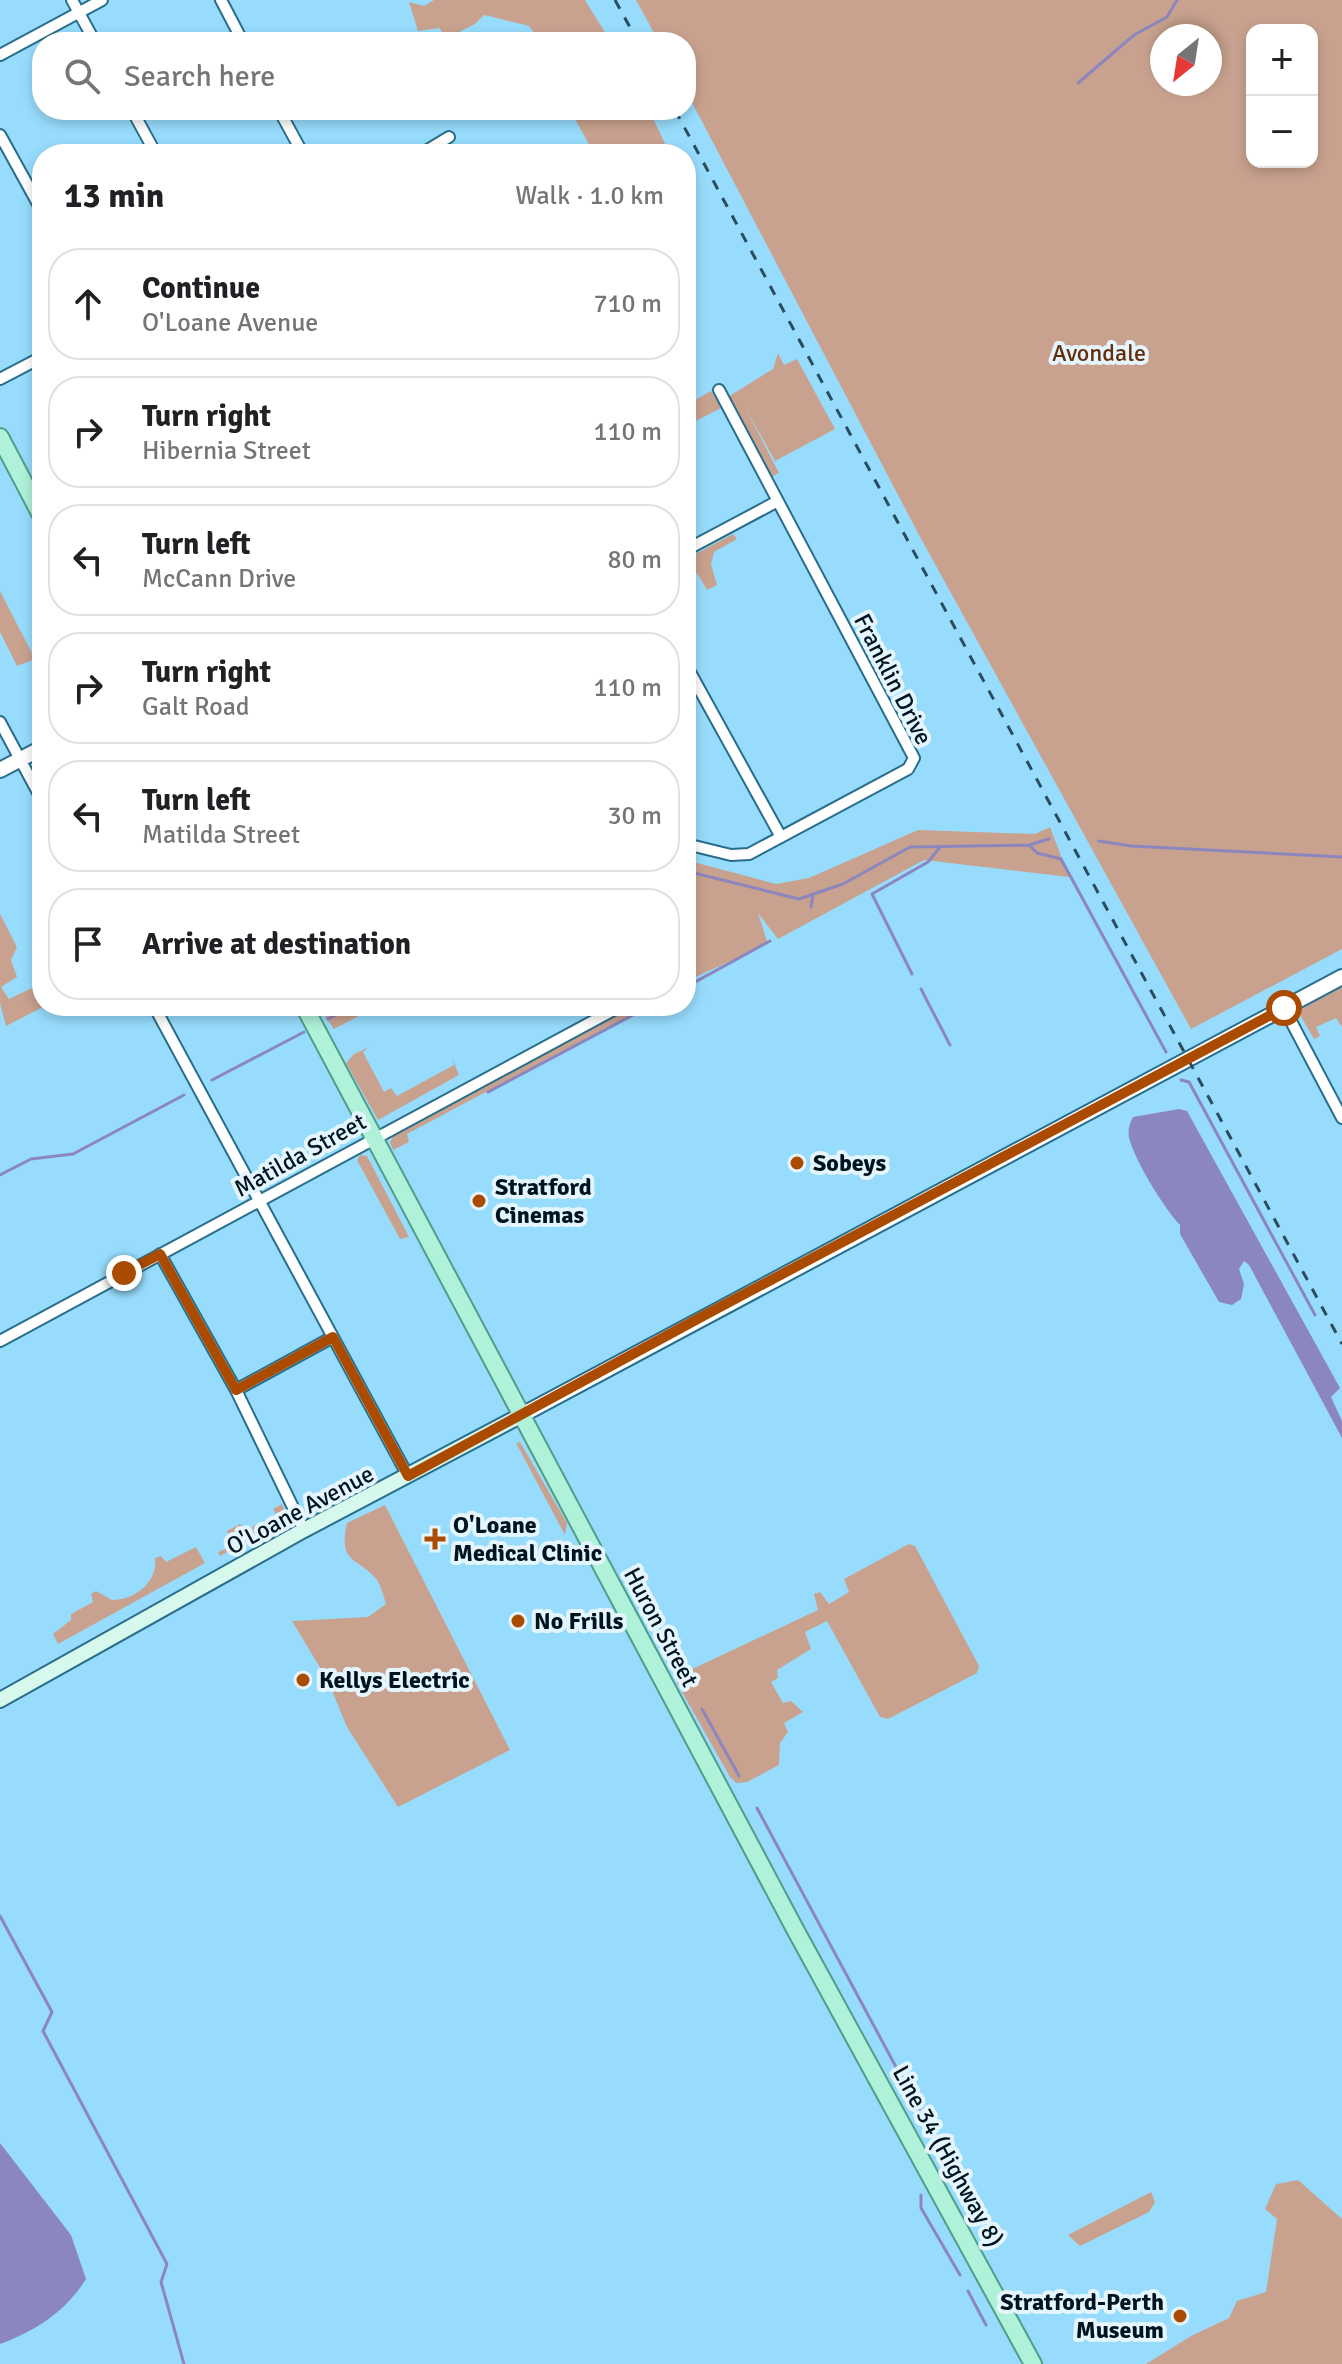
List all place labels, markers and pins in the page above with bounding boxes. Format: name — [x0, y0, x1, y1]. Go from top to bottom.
place label: Sobeys — [813, 1148, 886, 1178]
marker: Sobeys — [788, 1154, 806, 1172]
place label: Stratford Cinemas — [495, 1172, 592, 1230]
marker: Stratford Cinemas — [470, 1192, 488, 1210]
place label: O'Loane Medical Clinic — [453, 1510, 602, 1568]
marker: O'Loane Medical Clinic — [424, 1528, 446, 1550]
place label: No Frills — [534, 1606, 624, 1636]
marker: No Frills — [509, 1612, 527, 1630]
place label: Kellys Electric — [319, 1665, 470, 1695]
marker: Kellys Electric — [294, 1671, 312, 1689]
place label: Stratford-Perth Museum — [1000, 2287, 1164, 2345]
marker: Stratford-Perth Museum — [1171, 2307, 1189, 2325]

